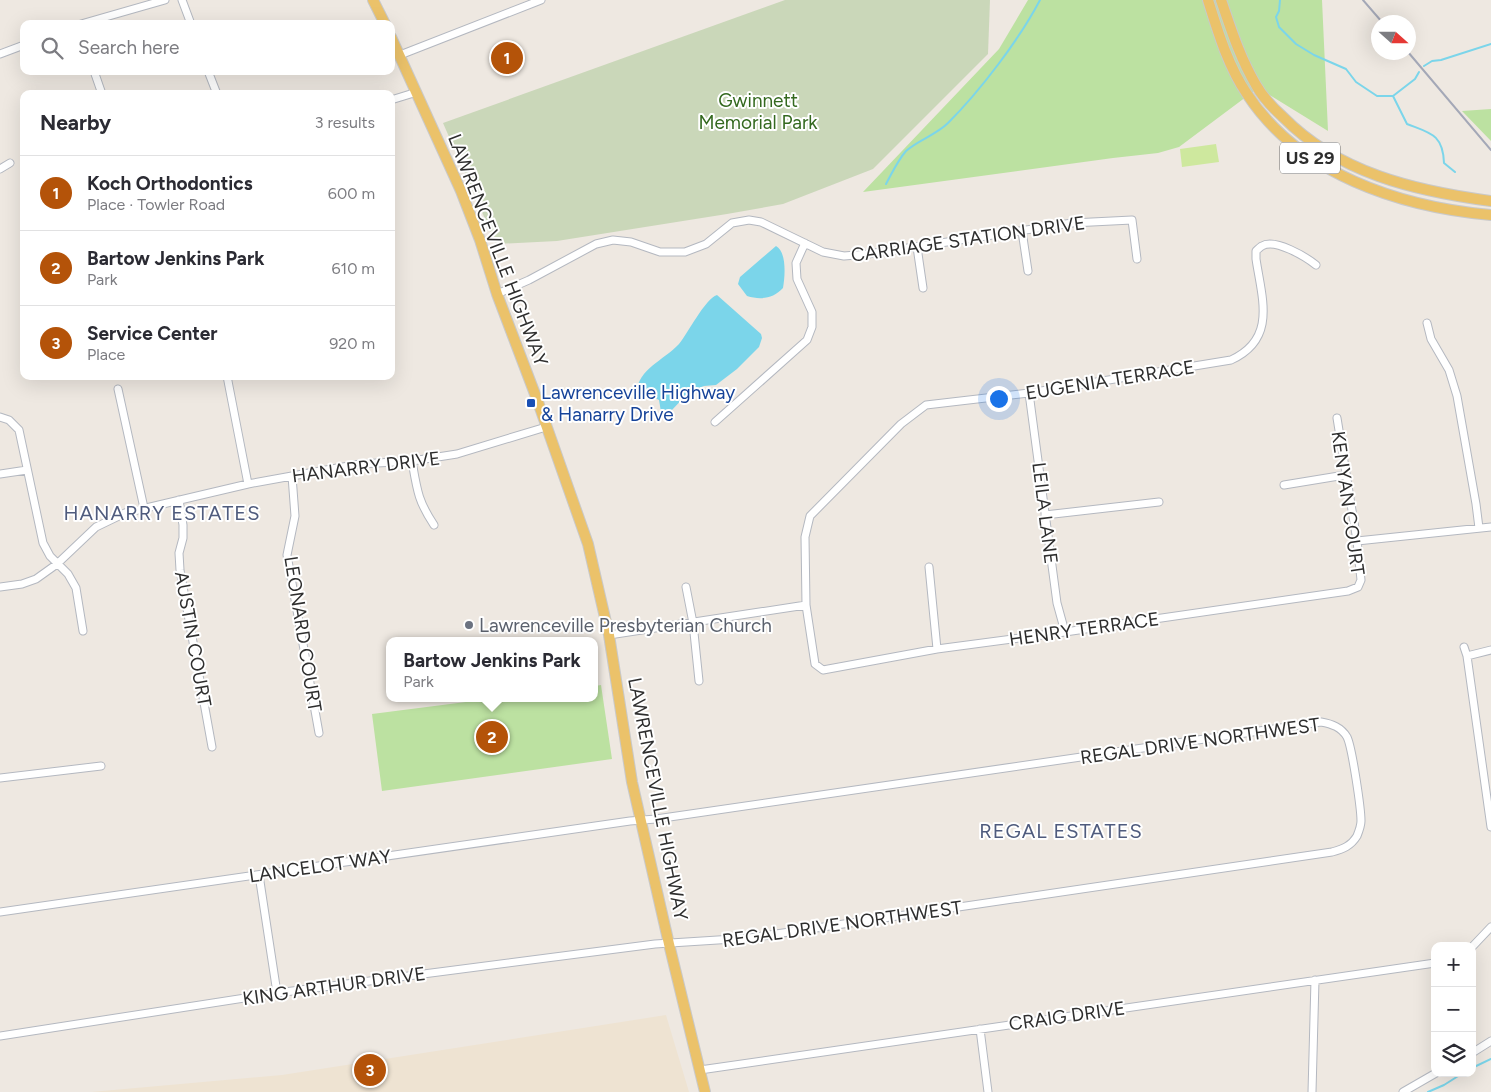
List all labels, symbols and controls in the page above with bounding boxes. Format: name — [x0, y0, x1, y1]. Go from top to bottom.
north arrow — [1371, 15, 1416, 60]
search box — [20, 20, 395, 75]
icon: search — [38, 34, 66, 62]
text: Search here — [78, 36, 180, 59]
pin: 1 — [491, 39, 523, 77]
park label: Gwinnett Memorial Park — [698, 89, 818, 134]
text: Nearby — [40, 110, 111, 135]
text: 3 results — [315, 113, 375, 132]
street label: LAWRENCEVILLE HIGHWAY — [443, 131, 553, 370]
road number: US 29 — [1280, 142, 1340, 174]
text: Koch Orthodontics — [87, 172, 253, 195]
text: 1 — [53, 184, 59, 203]
text: 600 m — [328, 184, 375, 203]
text: Place · Towler Road — [87, 195, 225, 214]
street label: CARRIAGE STATION DRIVE — [850, 211, 1086, 267]
text: Bartow Jenkins Park — [87, 247, 264, 270]
text: 2 — [51, 259, 61, 278]
text: 610 m — [332, 259, 375, 278]
text: Park — [87, 270, 117, 289]
text: Service Center — [87, 322, 218, 345]
text: 3 — [52, 334, 60, 353]
text: 920 m — [329, 334, 375, 353]
text: Place — [87, 345, 125, 364]
street label: EUGENIA TERRACE — [1024, 355, 1196, 405]
place label: Lawrenceville Highway & Hanarry Drive — [541, 381, 735, 426]
your location — [986, 386, 1012, 412]
marker: Lawrenceville Highway & Hanarry Drive — [525, 397, 537, 409]
street label: KENYAN COURT — [1326, 429, 1370, 577]
street label: HANARRY DRIVE — [291, 446, 441, 488]
street label: LEILA LANE — [1027, 461, 1063, 565]
district label: HANARRY ESTATES — [64, 501, 260, 525]
street label: LEONARD COURT — [279, 555, 327, 714]
street label: AUSTIN COURT — [170, 569, 216, 709]
street label: HENRY TERRACE — [1008, 607, 1160, 651]
place label: Lawrenceville Presbyterian Church — [479, 614, 772, 637]
marker: Lawrenceville Presbyterian Church — [463, 619, 475, 631]
popup — [386, 637, 598, 702]
text: Bartow Jenkins Park — [403, 649, 581, 672]
text: Park — [403, 672, 434, 691]
street label: LAWRENCEVILLE HIGHWAY — [623, 676, 693, 923]
street label: REGAL DRIVE NORTHWEST — [1079, 713, 1322, 769]
pin: 2 — [476, 718, 508, 756]
district label: REGAL ESTATES — [979, 819, 1143, 843]
street label: LANCELOT WAY — [247, 845, 393, 887]
street label: REGAL DRIVE NORTHWEST — [721, 896, 964, 952]
map controls — [1431, 942, 1476, 1077]
button: + — [1431, 942, 1476, 987]
street label: KING ARTHUR DRIVE — [241, 962, 427, 1010]
button: − — [1431, 987, 1476, 1032]
street label: CRAIG DRIVE — [1007, 996, 1127, 1036]
button: layers — [1431, 1032, 1476, 1077]
pin: 3 — [354, 1051, 386, 1089]

